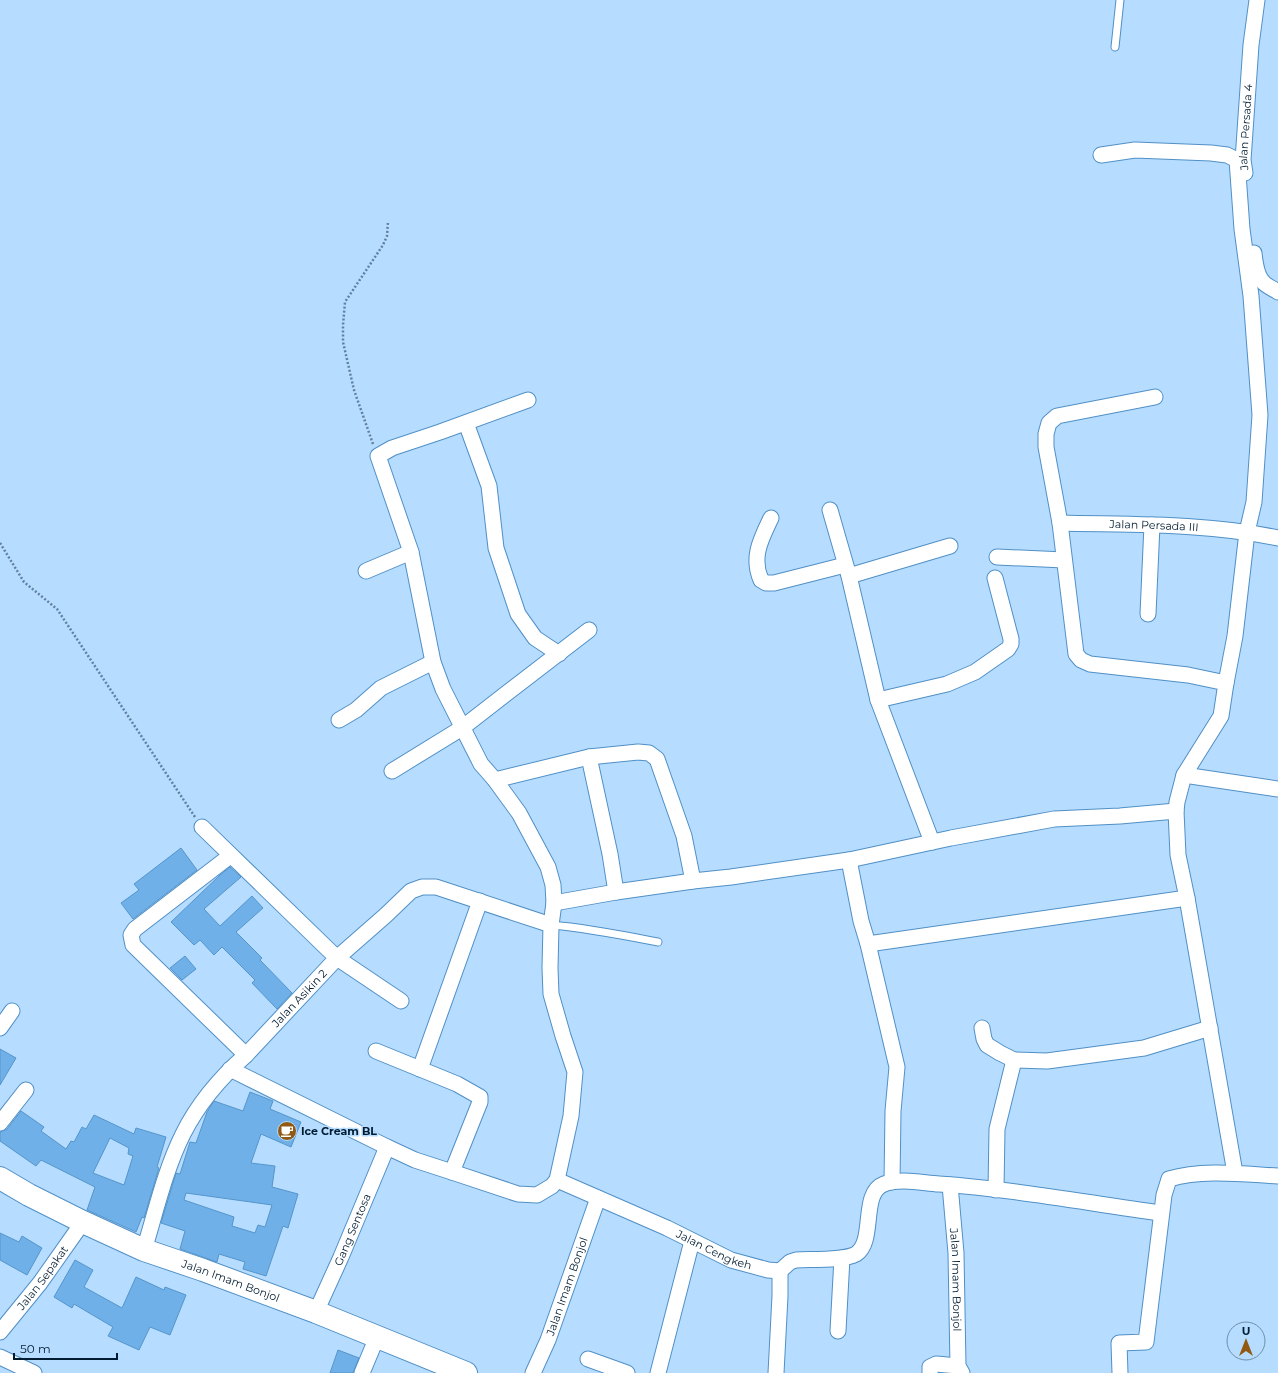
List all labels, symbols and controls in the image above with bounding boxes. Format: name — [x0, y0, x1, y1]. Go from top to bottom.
street label: Jalan Persada 4 — [1236, 83, 1255, 172]
street label: Jalan Persada III — [1108, 517, 1199, 534]
street label: Jalan Asikin 2 — [268, 966, 330, 1031]
cafe icon: Ice Cream BL — [276, 1120, 298, 1142]
place label: Ice Cream BL — [301, 1124, 377, 1138]
street label: Gang Sentosa — [331, 1192, 374, 1268]
street label: Jalan Cengkeh — [673, 1226, 753, 1272]
street label: Jalan Imam Bonjol — [947, 1227, 964, 1332]
street label: Jalan Imam Bonjol — [543, 1235, 591, 1339]
street label: Jalan Sepakat — [13, 1243, 71, 1313]
street label: Jalan Imam Bonjol — [179, 1256, 282, 1305]
north arrow — [1226, 1321, 1266, 1361]
text: U — [1242, 1324, 1250, 1338]
scale bar — [14, 1335, 117, 1361]
text: 50 m — [20, 1341, 51, 1356]

